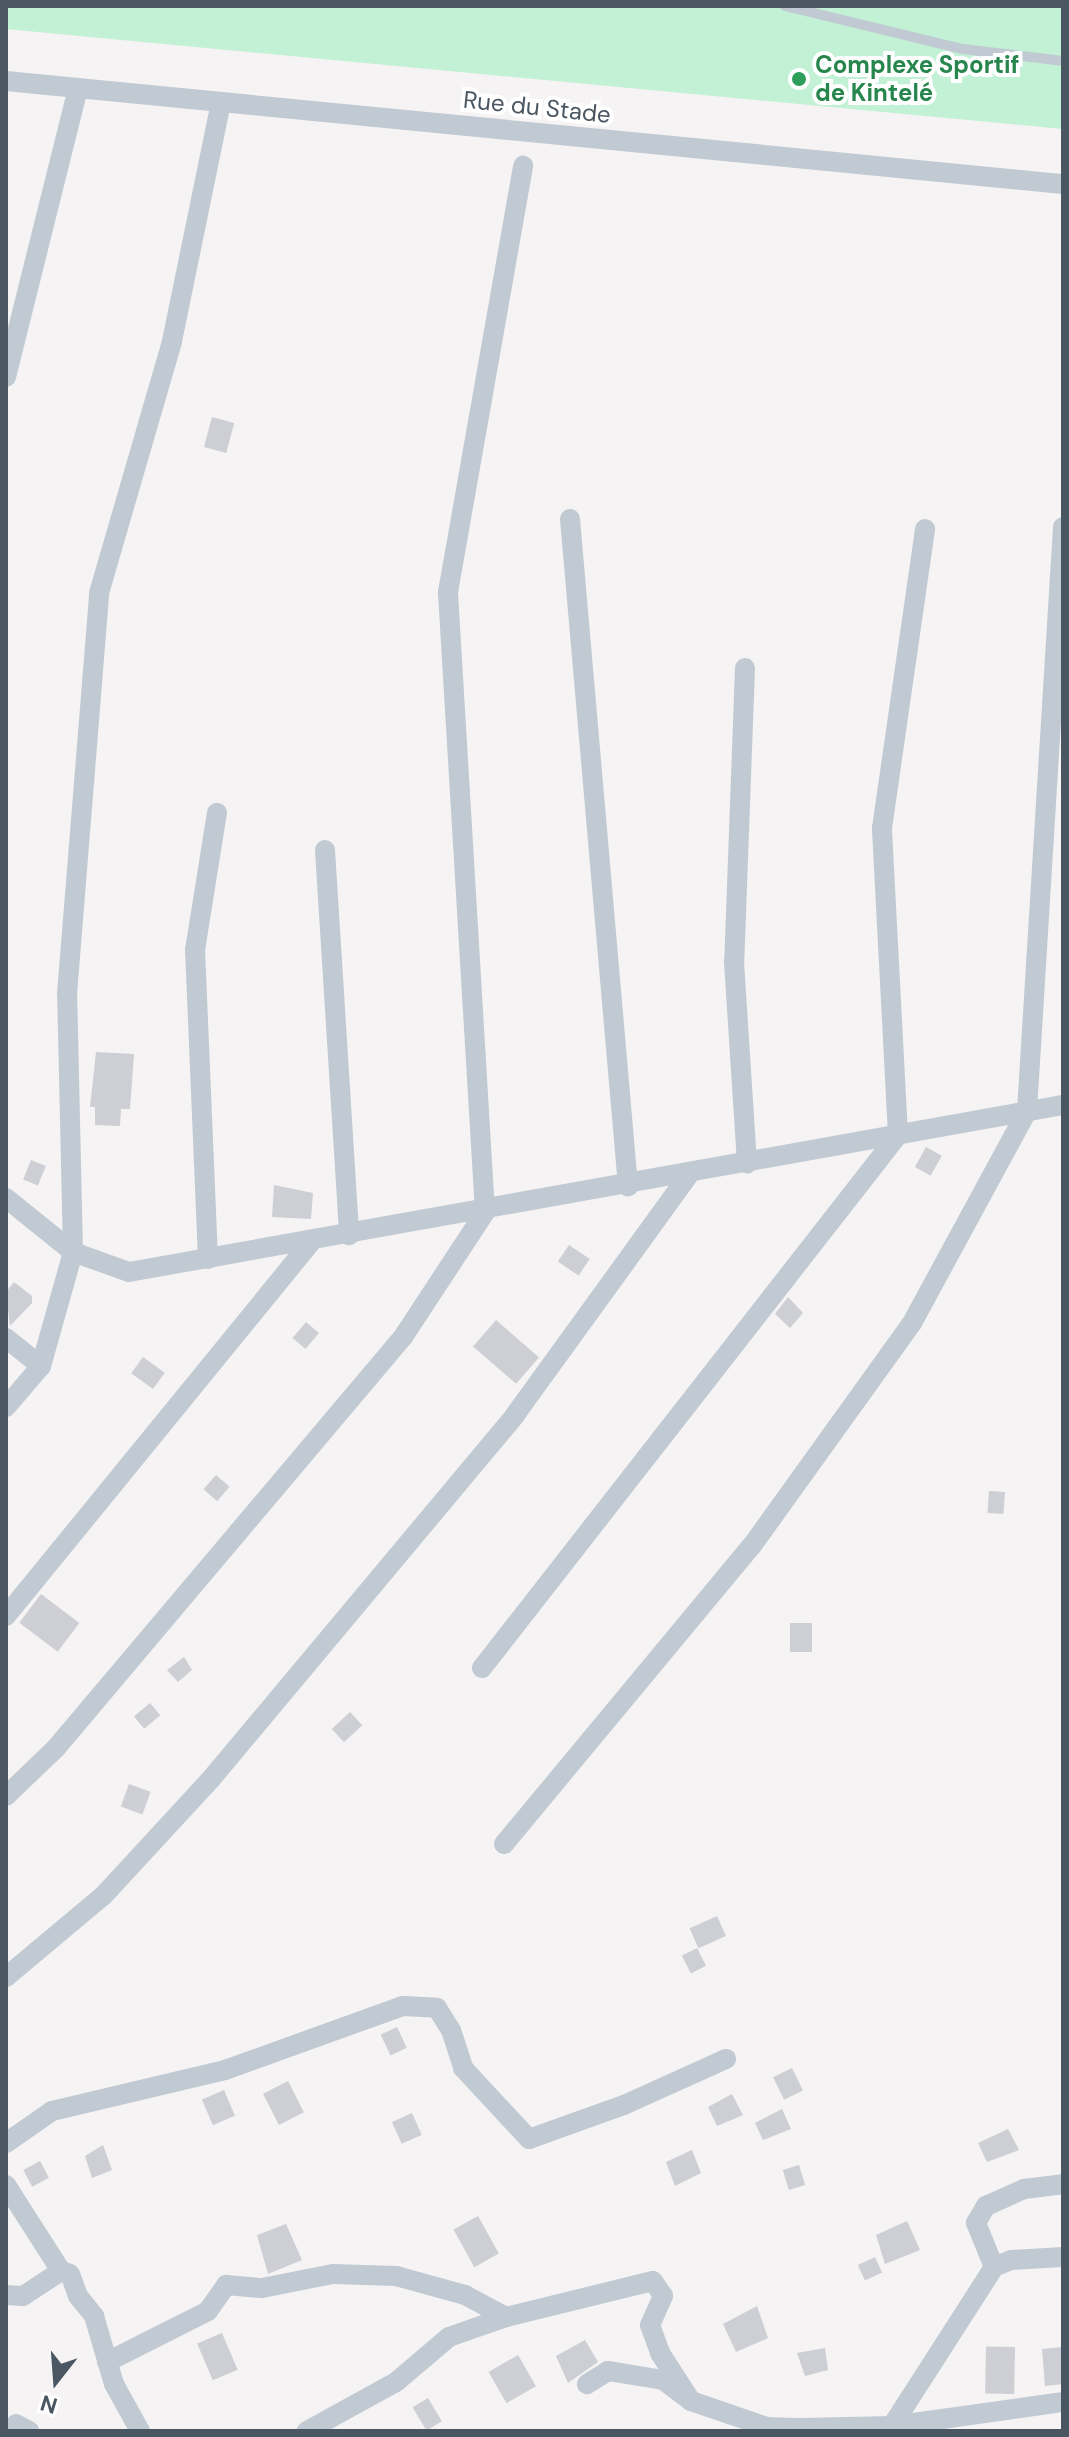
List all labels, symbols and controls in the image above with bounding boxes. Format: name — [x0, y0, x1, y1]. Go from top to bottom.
place label: Complexe Sportif de Kintelé — [815, 51, 1019, 107]
marker: Complexe Sportif de Kintelé — [790, 70, 808, 88]
street label: Rue du Stade — [462, 85, 612, 129]
north arrow — [16, 2341, 96, 2421]
text: N — [37, 2388, 61, 2421]

